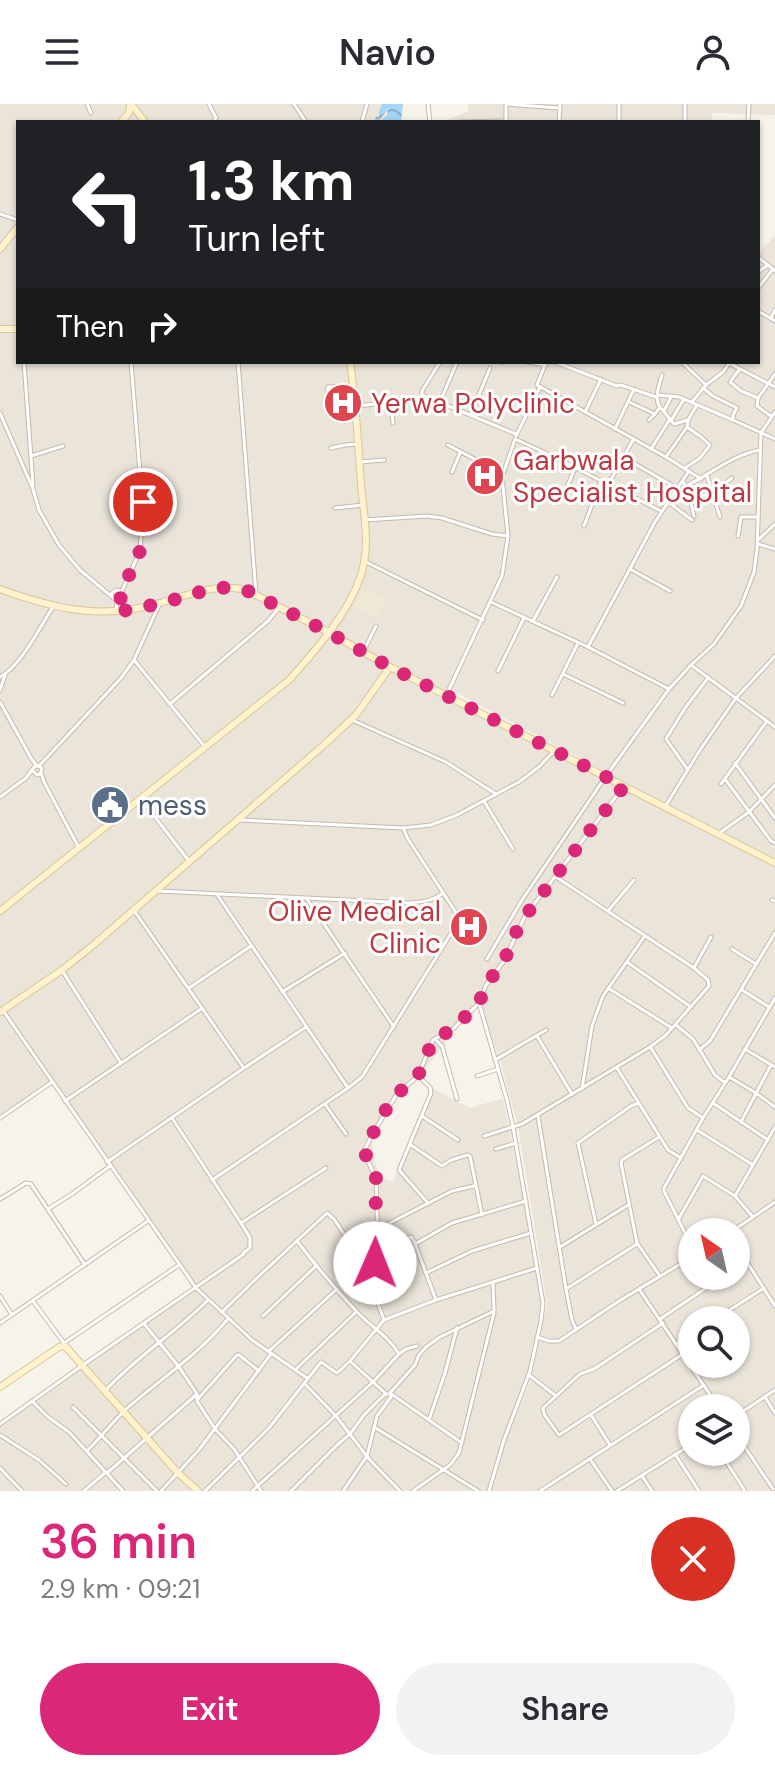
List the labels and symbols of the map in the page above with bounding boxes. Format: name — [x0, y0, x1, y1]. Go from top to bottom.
hospital icon: Yerwa Polyclinic — [322, 382, 364, 424]
place label: Yerwa Polyclinic — [371, 385, 575, 422]
place label: Garbwala Specialist Hospital — [513, 442, 752, 511]
hospital icon: Garbwala Specialist Hospital — [464, 455, 506, 497]
pin — [109, 468, 177, 536]
public building icon: mess — [89, 784, 131, 826]
place label: mess — [138, 787, 207, 824]
place label: Olive Medical Clinic — [268, 893, 441, 962]
hospital icon: Olive Medical Clinic — [448, 906, 490, 948]
north arrow — [678, 1218, 750, 1290]
position arrow — [333, 1221, 417, 1305]

